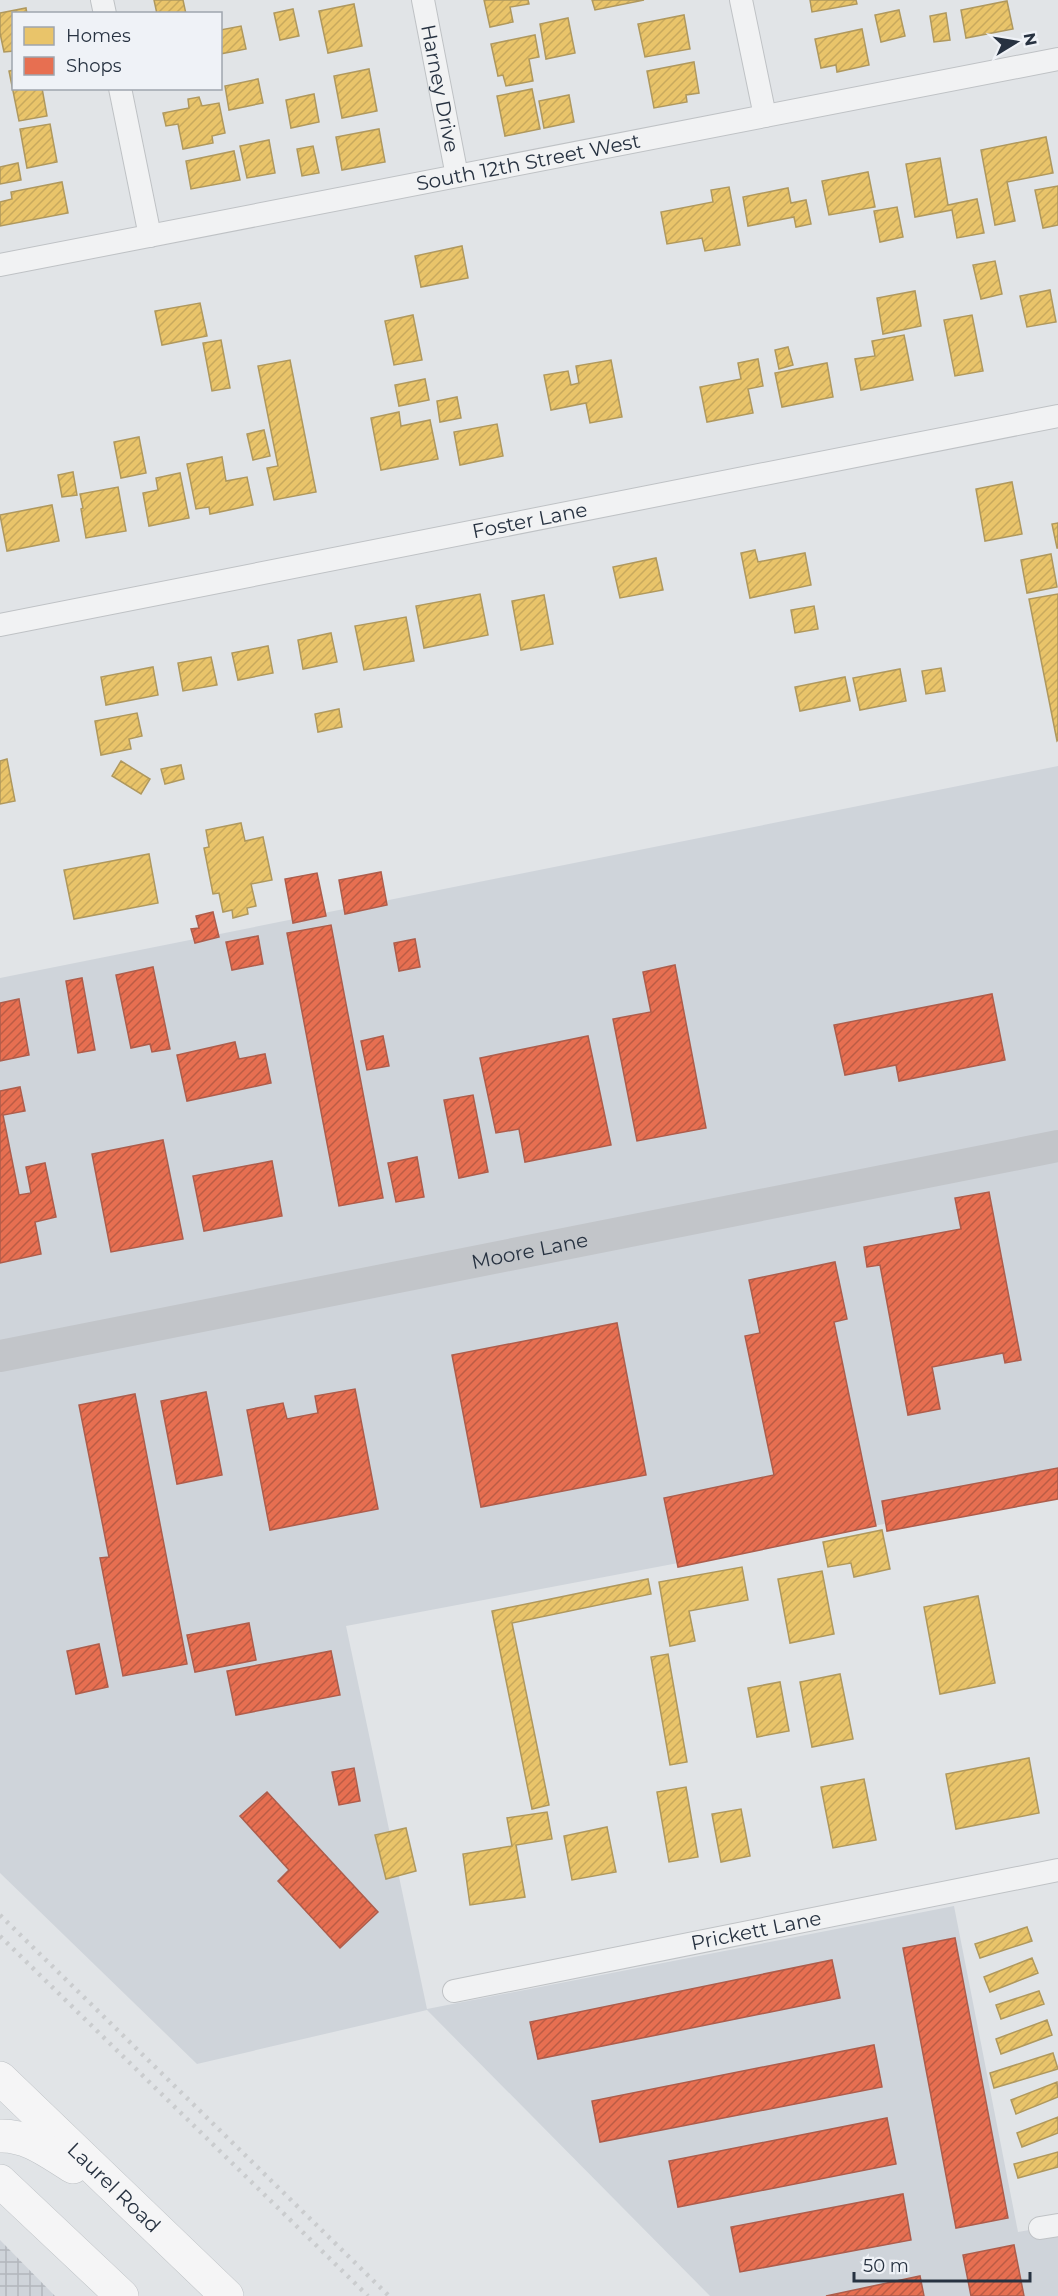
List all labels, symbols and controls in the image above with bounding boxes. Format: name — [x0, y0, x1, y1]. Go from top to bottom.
legend — [12, 12, 222, 90]
north arrow — [986, 12, 1046, 72]
street label: Harney Drive — [416, 22, 464, 154]
text: Homes — [66, 25, 131, 47]
text: N — [1020, 31, 1041, 47]
text: Shops — [66, 55, 122, 77]
street label: South 12th Street West — [414, 129, 642, 196]
street label: Foster Lane — [470, 497, 589, 543]
street label: Moore Lane — [469, 1228, 590, 1274]
street label: Prickett Lane — [689, 1906, 823, 1955]
street label: Laurel Road — [62, 2137, 166, 2238]
scale bar — [854, 2245, 1030, 2283]
text: 50 m — [863, 2255, 909, 2277]

